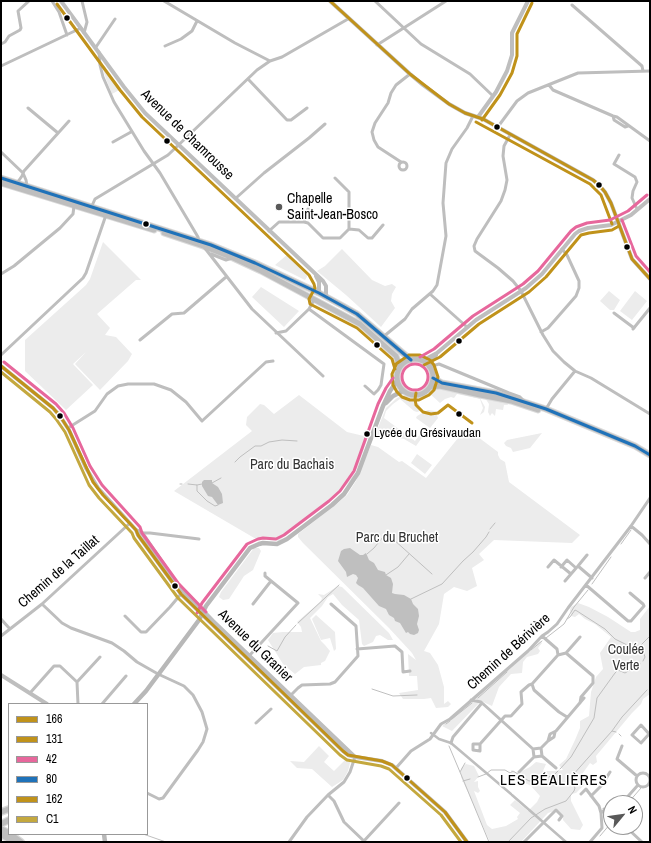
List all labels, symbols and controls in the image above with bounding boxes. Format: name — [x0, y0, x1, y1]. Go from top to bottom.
unlabelled marker — [62, 13, 72, 23]
street label: Avenue de Chamrousse — [137, 86, 237, 184]
unlabelled marker — [492, 122, 502, 132]
unlabelled marker — [162, 136, 172, 146]
unlabelled marker — [594, 180, 604, 190]
place label: Chapelle Saint-Jean-Bosco — [287, 191, 378, 224]
marker: Chapelle Saint-Jean-Bosco — [274, 202, 284, 212]
unlabelled marker — [141, 219, 151, 229]
unlabelled marker — [622, 242, 632, 252]
unlabelled marker — [454, 336, 464, 346]
unlabelled marker — [372, 340, 382, 350]
unlabelled marker — [454, 409, 464, 419]
unlabelled marker — [55, 411, 65, 421]
place label: Lycée du Grésivaudan — [374, 426, 481, 442]
marker: Lycée du Grésivaudan — [362, 429, 372, 439]
park label: Parc du Bachais — [250, 457, 334, 473]
park label: Parc du Bruchet — [356, 530, 438, 546]
street label: Chemin de la Taillat — [15, 532, 103, 612]
unlabelled marker — [170, 581, 180, 591]
street label: Avenue du Granier — [214, 606, 296, 686]
street label: Chemin de Bérivière — [464, 610, 554, 694]
park label: Coulée Verte — [608, 642, 644, 674]
legend — [8, 703, 148, 835]
text: 166 — [46, 711, 62, 727]
text: 131 — [46, 731, 62, 747]
text: 42 — [46, 751, 57, 767]
text: 80 — [46, 771, 57, 787]
district label: LES BÉALIÈRES — [500, 772, 608, 790]
unlabelled marker — [402, 773, 412, 783]
text: 162 — [46, 791, 62, 807]
north arrow — [603, 795, 643, 835]
text: N — [625, 803, 640, 816]
text: C1 — [46, 811, 59, 827]

